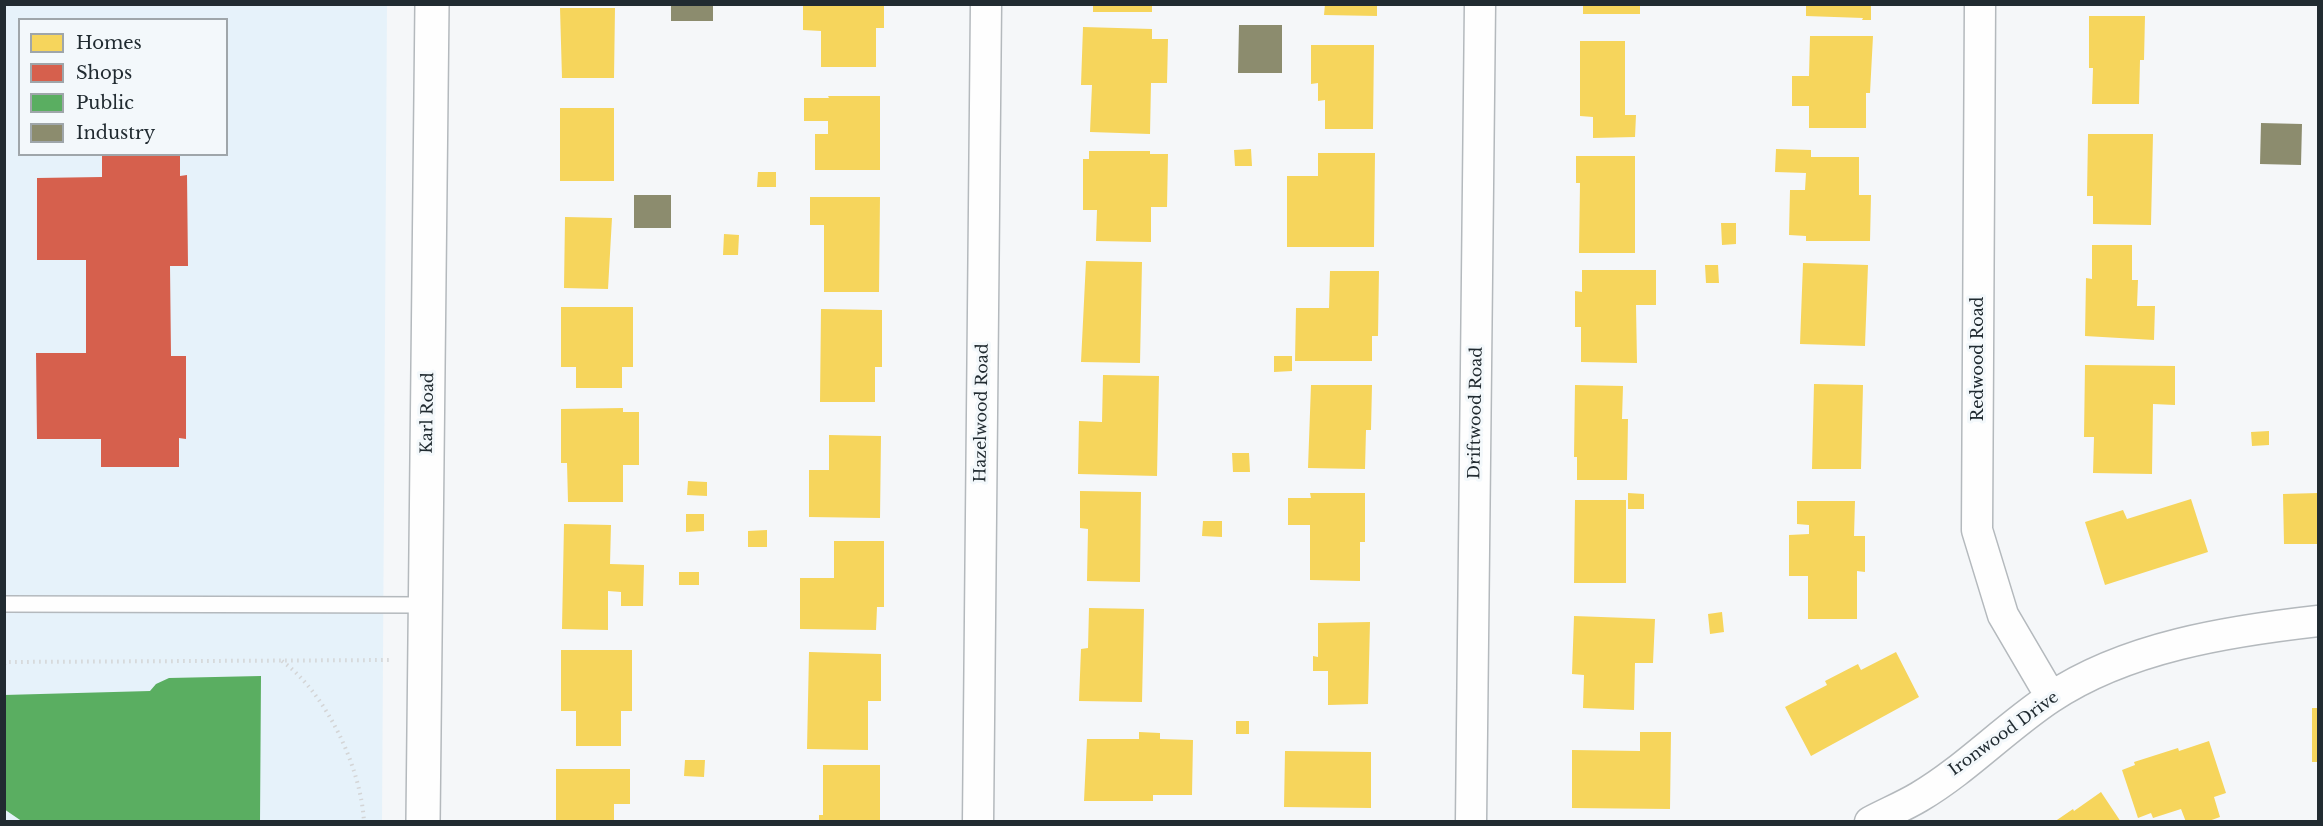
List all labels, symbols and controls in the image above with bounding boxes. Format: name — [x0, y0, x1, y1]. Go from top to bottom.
legend — [18, 18, 228, 156]
text: Homes — [76, 32, 142, 54]
text: Shops — [76, 62, 132, 84]
text: Public — [76, 92, 134, 114]
text: Industry — [76, 122, 155, 144]
street label: Redwood Road — [1968, 297, 1988, 421]
street label: Hazelwood Road — [971, 343, 993, 483]
street label: Driftwood Road — [1465, 347, 1487, 479]
street label: Karl Road — [418, 372, 438, 454]
street label: Ironwood Drive — [1945, 688, 2063, 780]

